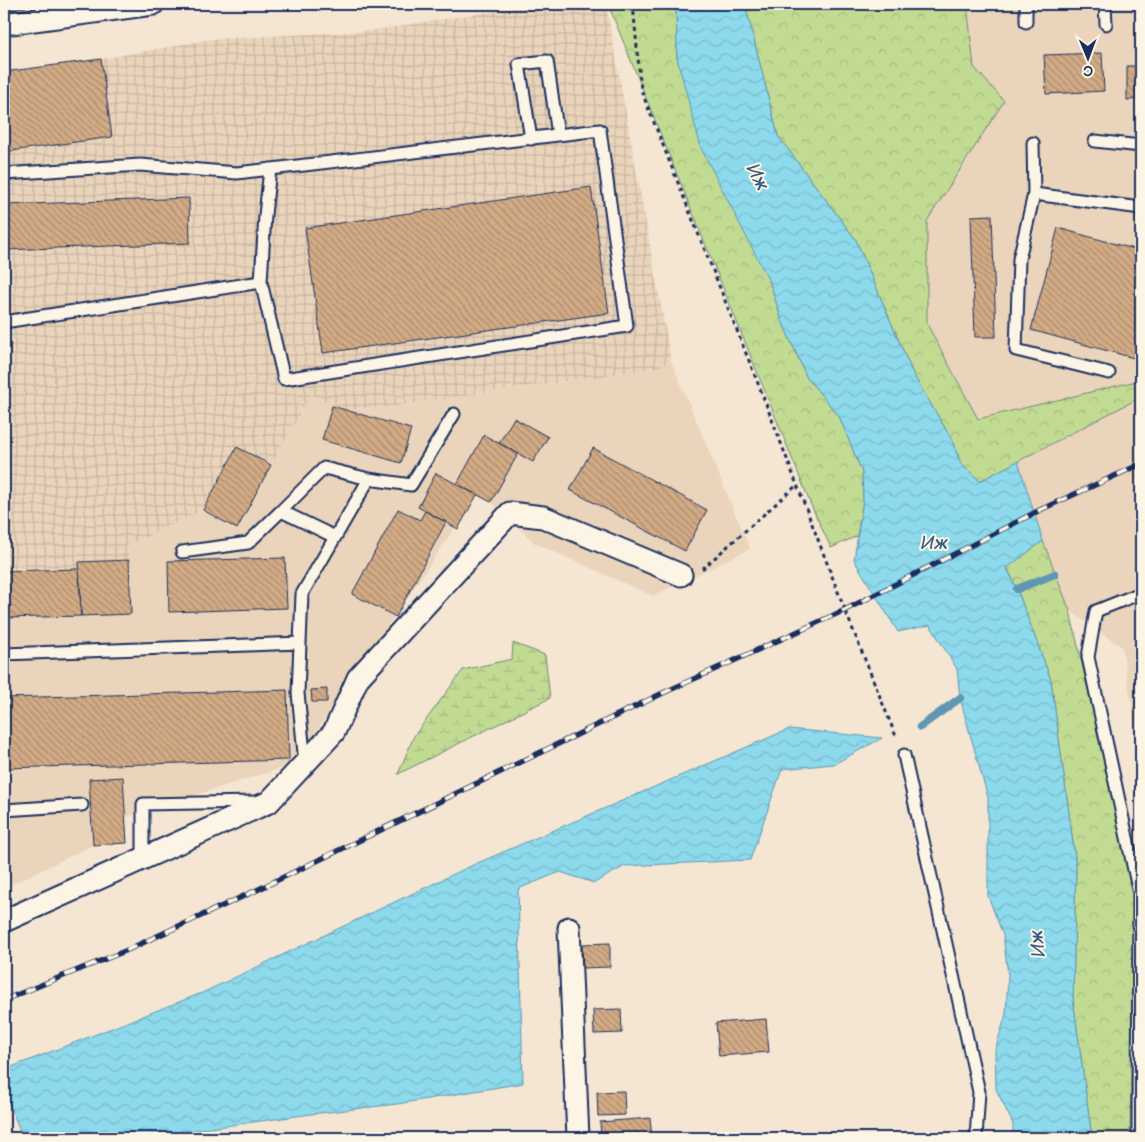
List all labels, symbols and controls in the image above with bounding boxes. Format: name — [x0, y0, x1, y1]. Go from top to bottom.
north arrow — [1062, 32, 1112, 82]
text: С — [1083, 62, 1093, 79]
water label: Иж — [740, 160, 774, 195]
water label: Иж — [920, 532, 948, 555]
water label: Иж — [1025, 928, 1051, 959]

